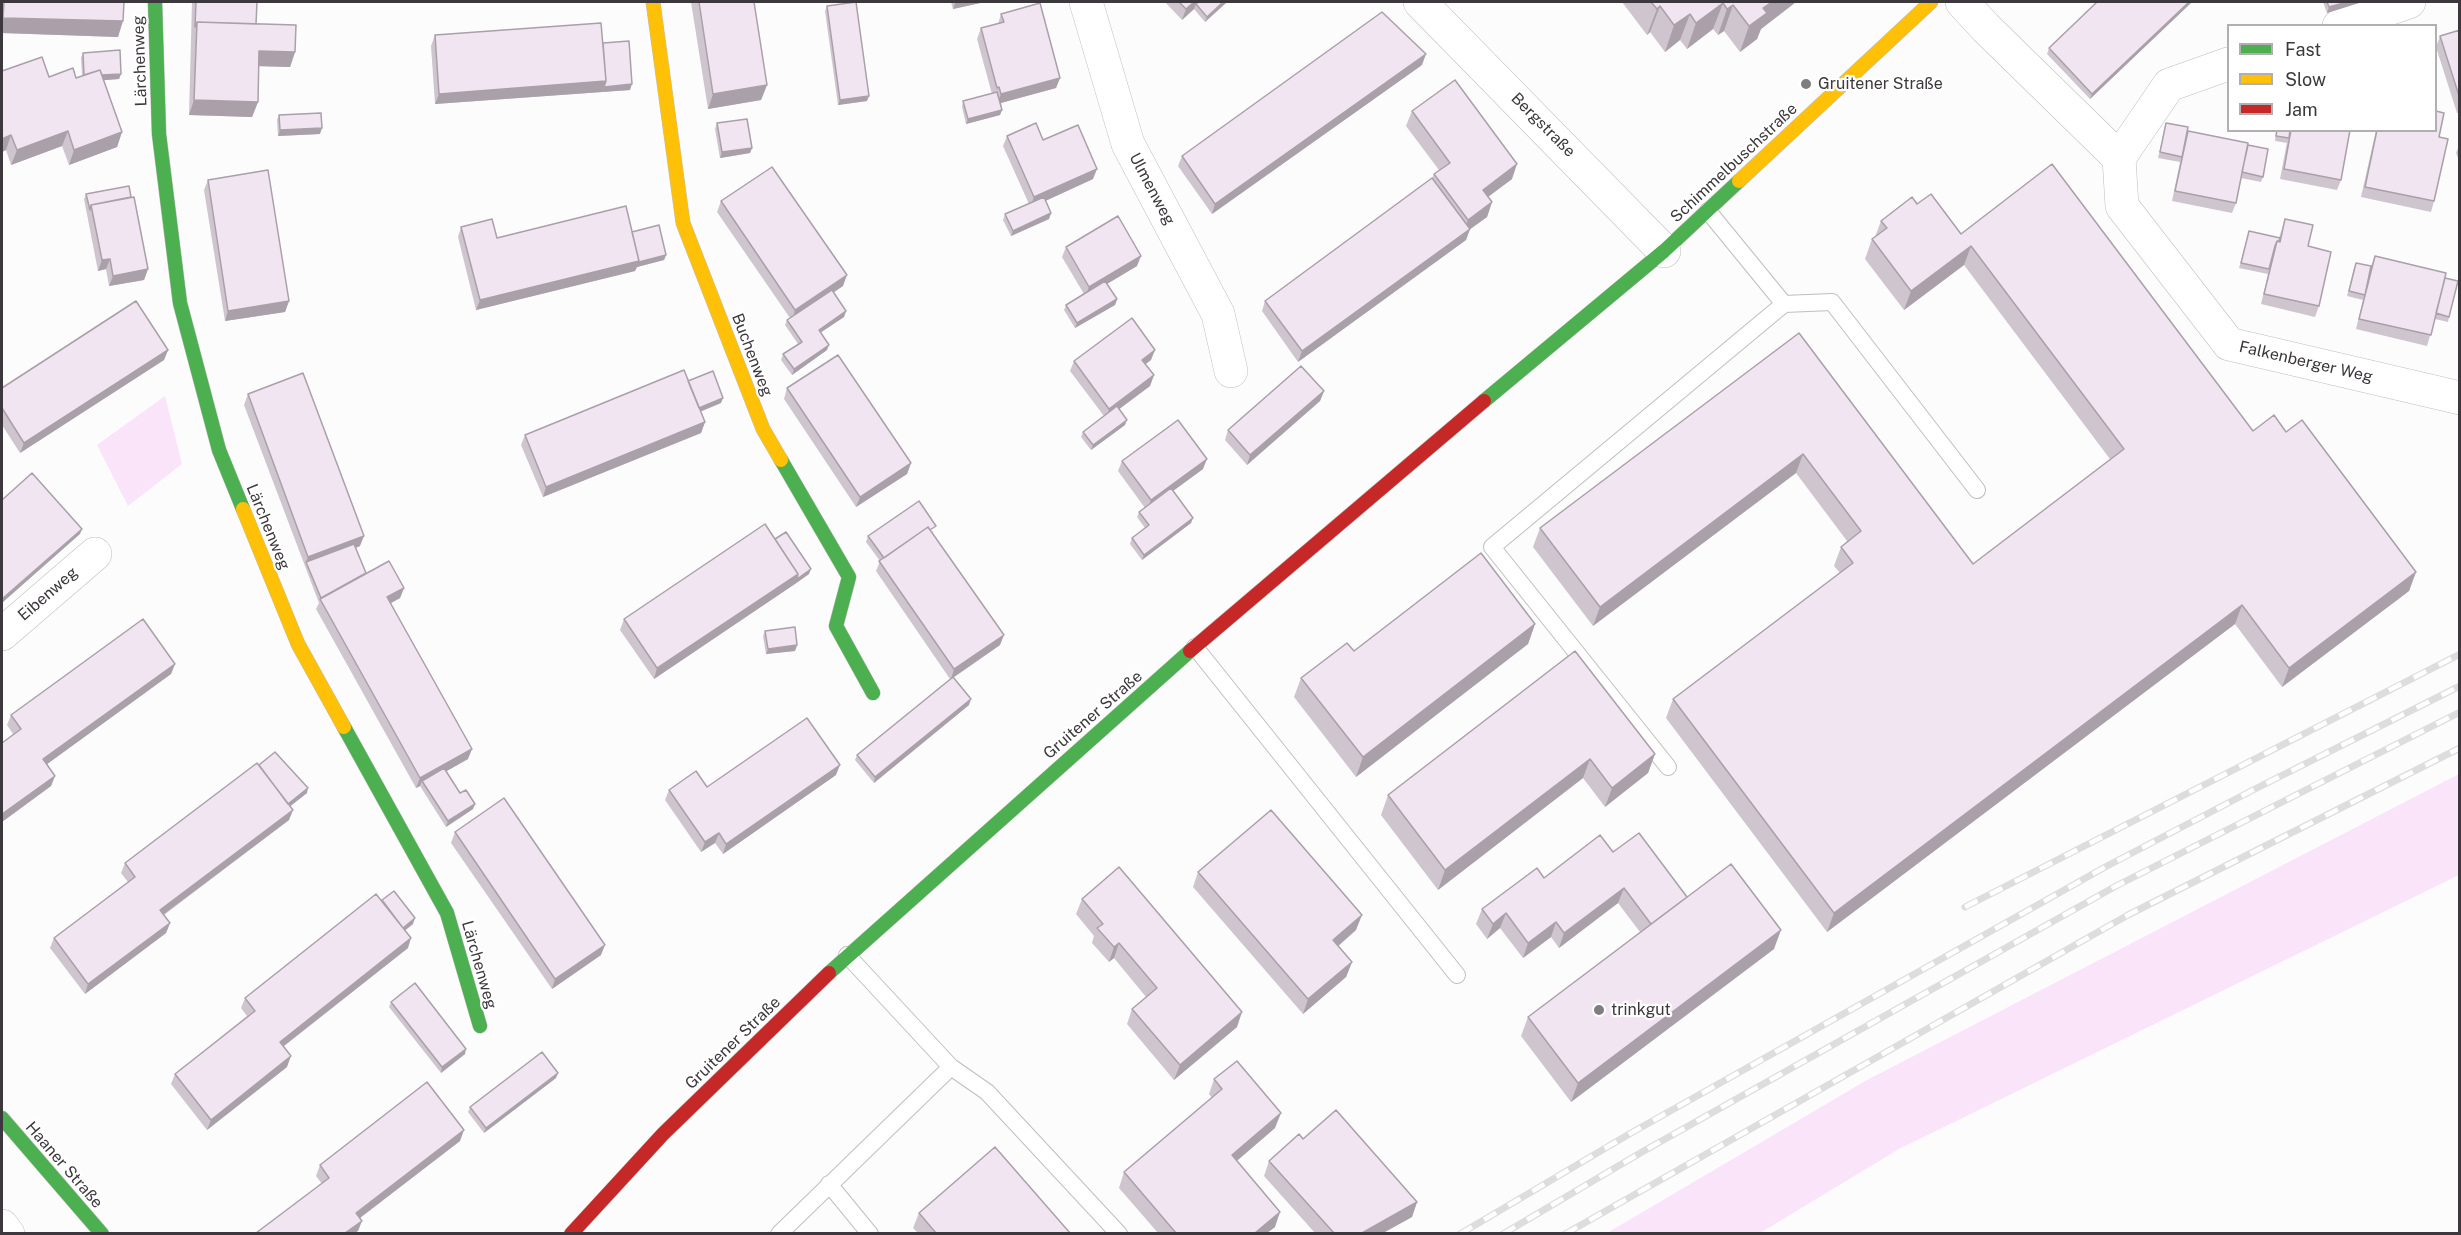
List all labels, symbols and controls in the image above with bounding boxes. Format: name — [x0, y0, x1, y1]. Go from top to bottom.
street label: Lärchenweg — [129, 15, 151, 107]
legend — [2227, 24, 2437, 132]
text: Fast — [2285, 39, 2321, 60]
text: Slow — [2285, 69, 2326, 90]
place label: Gruitener Straße — [1818, 74, 1943, 94]
marker: Gruitener Straße — [1799, 77, 1813, 91]
street label: Bergstraße — [1507, 89, 1579, 161]
street label: Schimmelbuschstraße — [1667, 99, 1801, 227]
text: Jam — [2285, 99, 2318, 120]
street label: Ulmenweg — [1125, 150, 1179, 228]
street label: Buchenweg — [727, 311, 777, 399]
street label: Falkenberger Weg — [2237, 337, 2375, 387]
street label: Lärchenweg — [242, 481, 294, 573]
street label: Eibenweg — [14, 563, 82, 625]
street label: Gruitener Straße — [1040, 667, 1146, 763]
street label: Lärchenweg — [457, 919, 501, 1011]
street label: Gruitener Straße — [681, 993, 785, 1093]
place label: trinkgut — [1611, 1000, 1671, 1020]
marker: trinkgut — [1592, 1003, 1606, 1017]
street label: Haaner Straße — [21, 1118, 107, 1212]

